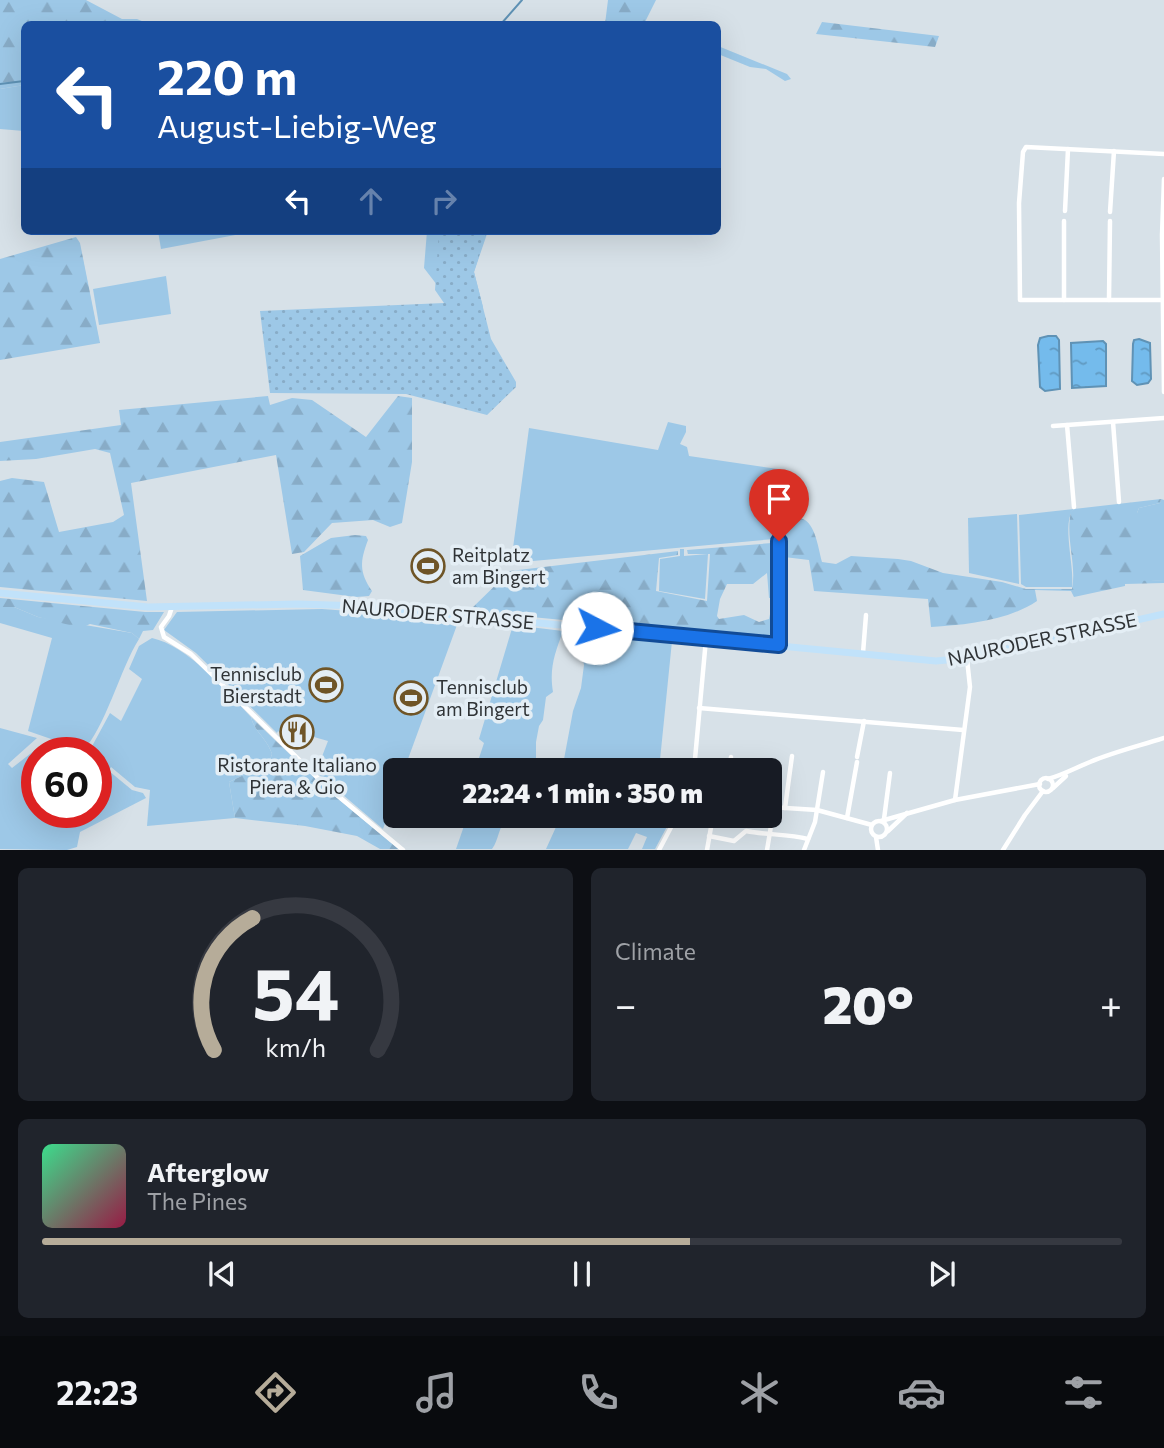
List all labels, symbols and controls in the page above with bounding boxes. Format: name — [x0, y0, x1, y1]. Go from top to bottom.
text: 220 m — [157, 45, 297, 105]
icon: left — [42, 49, 133, 140]
text: August-Liebig-Weg — [157, 105, 437, 145]
icon: left — [279, 182, 317, 220]
icon: ahead — [352, 182, 390, 220]
icon: right — [425, 182, 463, 220]
pin — [749, 469, 809, 541]
icon: arrive — [760, 480, 798, 518]
place label: Reitplatz am Bingert — [452, 543, 546, 588]
sports icon: Reitplatz am Bingert — [409, 547, 447, 585]
position arrow — [560, 591, 634, 665]
street label: NAURODER STRASSE — [341, 594, 535, 633]
street label: NAURODER STRASSE — [945, 607, 1139, 670]
place label: Tennisclub Bierstadt — [210, 662, 302, 707]
sports icon: Tennisclub Bierstadt — [307, 666, 345, 704]
place label: Tennisclub am Bingert — [436, 675, 530, 720]
sports icon: Tennisclub am Bingert — [392, 679, 430, 717]
restaurant icon: Ristorante Italiano Piera & Gio — [278, 713, 316, 751]
speed limit sign: 60 — [21, 737, 112, 828]
place label: Ristorante Italiano Piera & Gio — [217, 753, 377, 798]
text: 22:24 · 1 min · 350 m — [462, 777, 703, 808]
text: Climate — [615, 937, 696, 965]
text: 54 — [252, 947, 339, 1036]
text: 20° — [822, 971, 914, 1035]
text: − — [615, 980, 637, 1027]
text: + — [1100, 980, 1122, 1027]
text: km/h — [265, 1032, 326, 1062]
text: Afterglow — [147, 1156, 269, 1187]
text: The Pines — [147, 1187, 248, 1215]
icon: previous — [203, 1255, 241, 1293]
icon: pause — [563, 1255, 601, 1293]
icon: next — [923, 1255, 961, 1293]
icon: directions — [251, 1368, 300, 1417]
icon: music — [412, 1368, 461, 1417]
icon: phone — [574, 1368, 623, 1417]
icon: climate — [735, 1368, 784, 1417]
icon: car — [897, 1368, 946, 1417]
icon: filters — [1059, 1368, 1108, 1417]
text: 22:23 — [56, 1372, 138, 1412]

